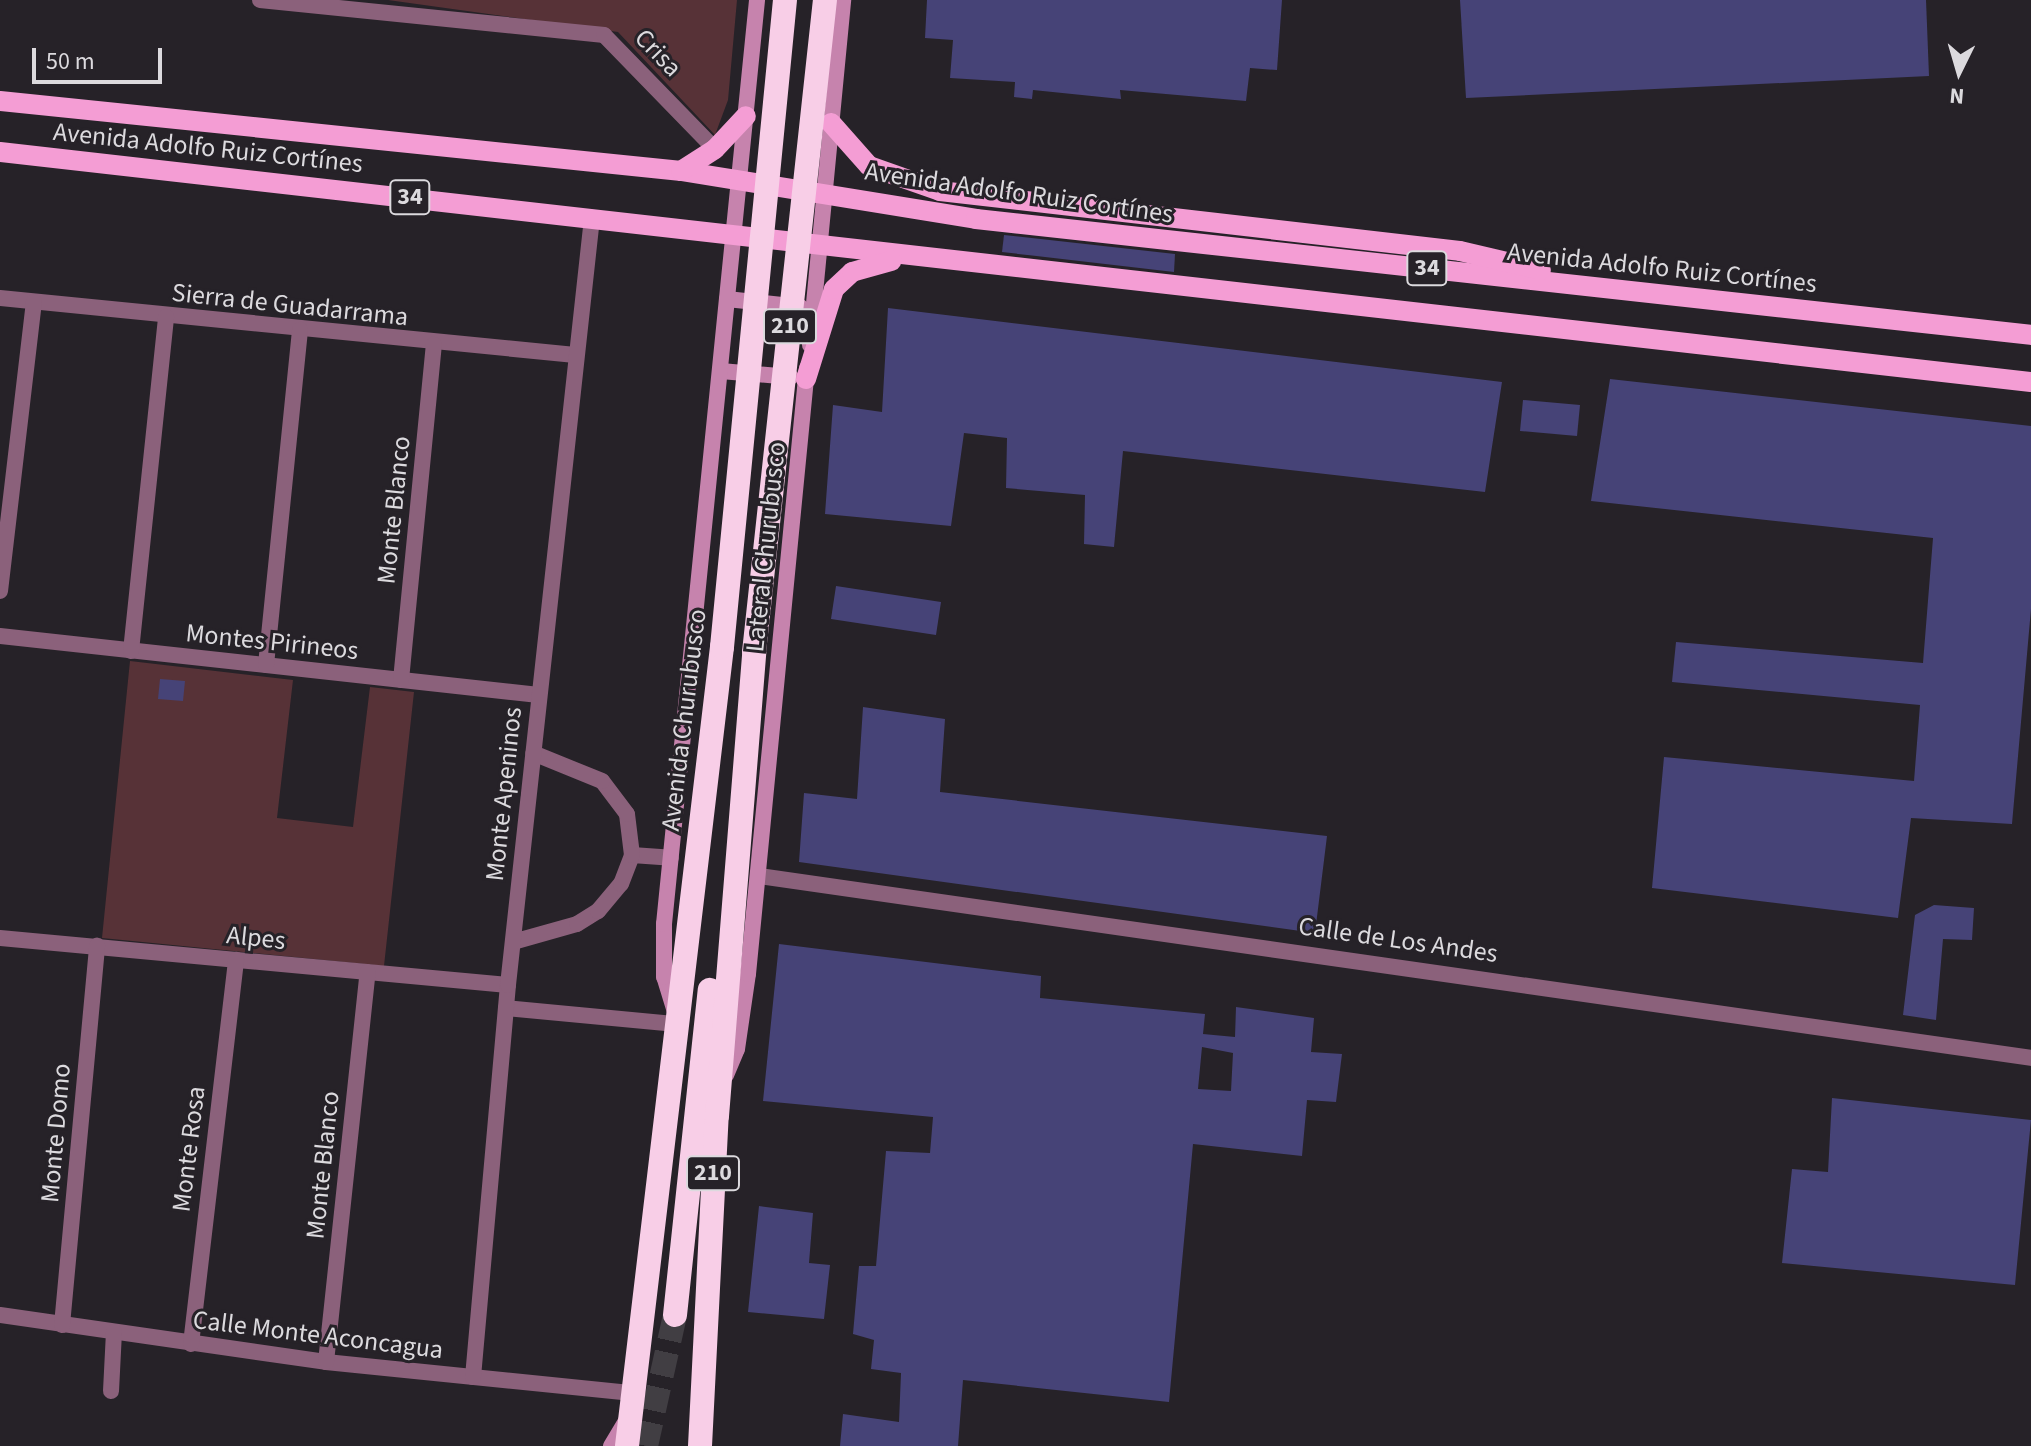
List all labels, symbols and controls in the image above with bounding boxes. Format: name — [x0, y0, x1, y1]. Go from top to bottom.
street label: Crisa — [628, 23, 688, 83]
scale bar — [36, 32, 166, 82]
north arrow — [1919, 32, 1999, 112]
text: 50 m — [46, 44, 95, 79]
text: N — [1948, 79, 1966, 112]
street label: Avenida Adolfo Ruiz Cortínes — [52, 116, 364, 180]
street label: Avenida Adolfo Ruiz Cortínes — [863, 156, 1175, 230]
road number: 34 — [388, 177, 432, 217]
street label: Avenida Adolfo Ruiz Cortínes — [1506, 236, 1818, 300]
road number: 34 — [1405, 248, 1449, 288]
street label: Sierra de Guadarrama — [170, 277, 410, 333]
road number: 210 — [762, 306, 818, 346]
street label: Monte Blanco — [371, 435, 417, 585]
street label: Lateral Churubusco — [739, 440, 793, 654]
street label: Avenida Churubusco — [655, 607, 713, 833]
street label: Montes Pirineos — [184, 617, 360, 667]
street label: Monte Apeninos — [479, 705, 529, 883]
street label: Calle de Los Andes — [1296, 911, 1500, 969]
street label: Alpes — [225, 919, 287, 957]
street label: Monte Domo — [34, 1062, 78, 1204]
street label: Monte Rosa — [166, 1084, 212, 1214]
street label: Monte Blanco — [300, 1090, 346, 1240]
road number: 210 — [685, 1153, 741, 1193]
street label: Calle Monte Aconcagua — [191, 1304, 445, 1366]

